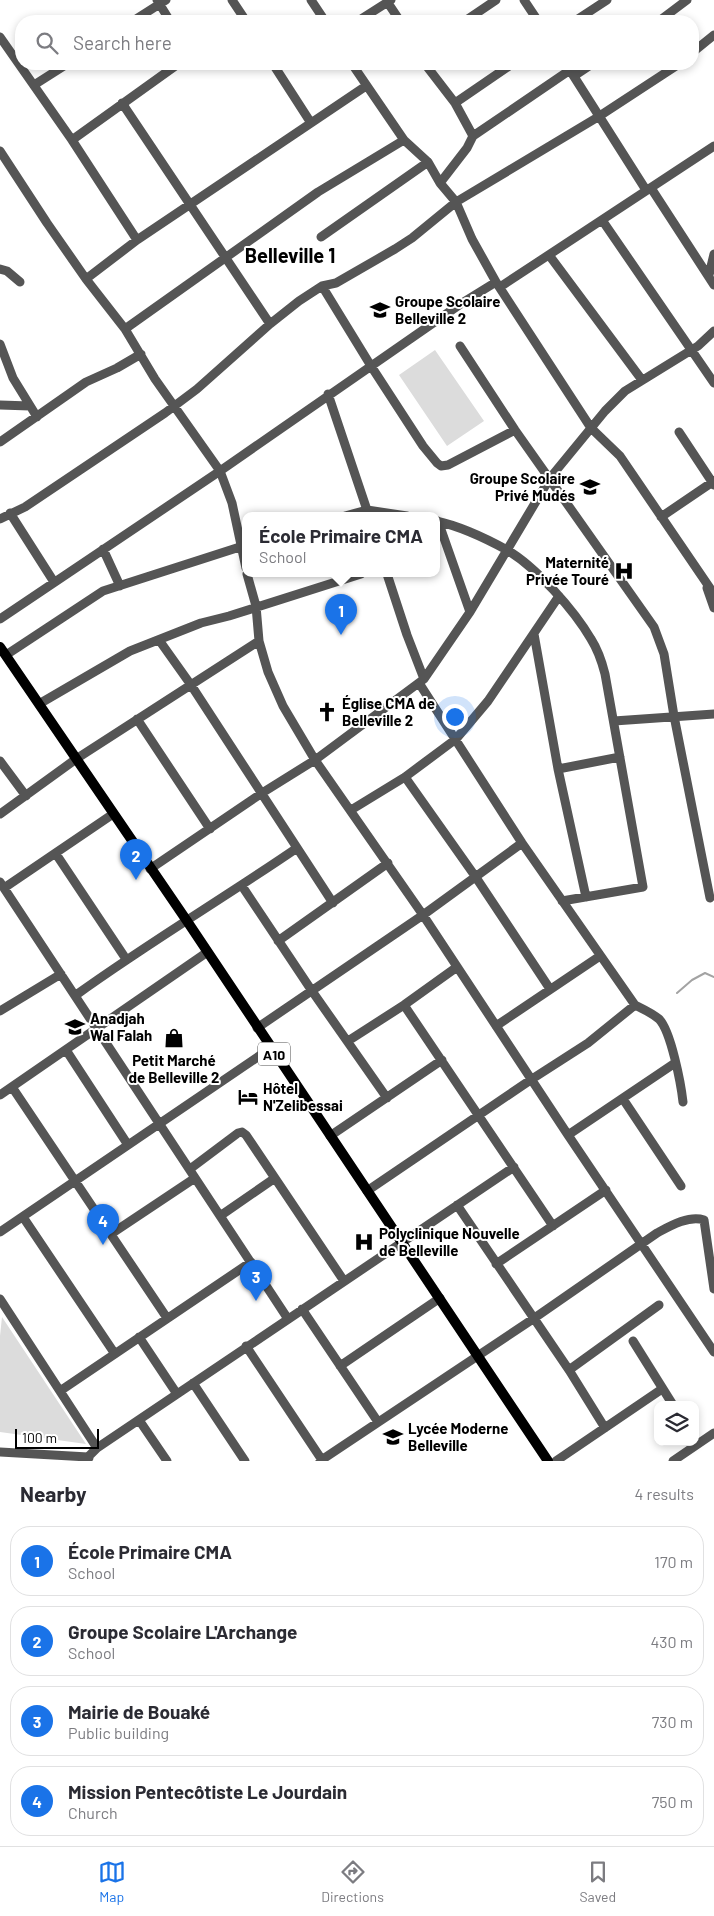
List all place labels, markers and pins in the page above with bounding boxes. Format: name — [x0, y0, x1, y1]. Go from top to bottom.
place label: Groupe Scolaire Belleville 2 — [395, 292, 500, 327]
school or university icon: Groupe Scolaire Belleville 2 — [369, 299, 391, 321]
place label: Groupe Scolaire Privé Mudés — [470, 469, 575, 504]
school or university icon: Groupe Scolaire Privé Mudés — [579, 476, 601, 498]
place label: Maternité Privée Touré — [526, 553, 609, 588]
hospital icon: Maternité Privée Touré — [613, 560, 635, 582]
pin: 1 — [325, 594, 357, 635]
place label: Église CMA de Belleville 2 — [342, 694, 435, 729]
church icon: Église CMA de Belleville 2 — [316, 701, 338, 723]
pin: 2 — [120, 839, 152, 880]
place label: Anadjah Wal Falah — [90, 1009, 152, 1044]
school or university icon: Anadjah Wal Falah — [64, 1016, 86, 1038]
shop icon: Petit Marché de Belleville 2 — [163, 1027, 185, 1049]
place label: Petit Marché de Belleville 2 — [129, 1051, 219, 1086]
place label: Hôtel N'Zelibessai — [263, 1079, 343, 1114]
hotel icon: Hôtel N'Zelibessai — [237, 1086, 259, 1108]
pin: 4 — [87, 1204, 119, 1245]
place label: Polyclinique Nouvelle de Belleville — [379, 1224, 520, 1259]
hospital icon: Polyclinique Nouvelle de Belleville — [353, 1231, 375, 1253]
pin: 3 — [240, 1260, 272, 1301]
place label: Lycée Moderne Belleville — [408, 1419, 508, 1454]
school or university icon: Lycée Moderne Belleville — [382, 1426, 404, 1448]

